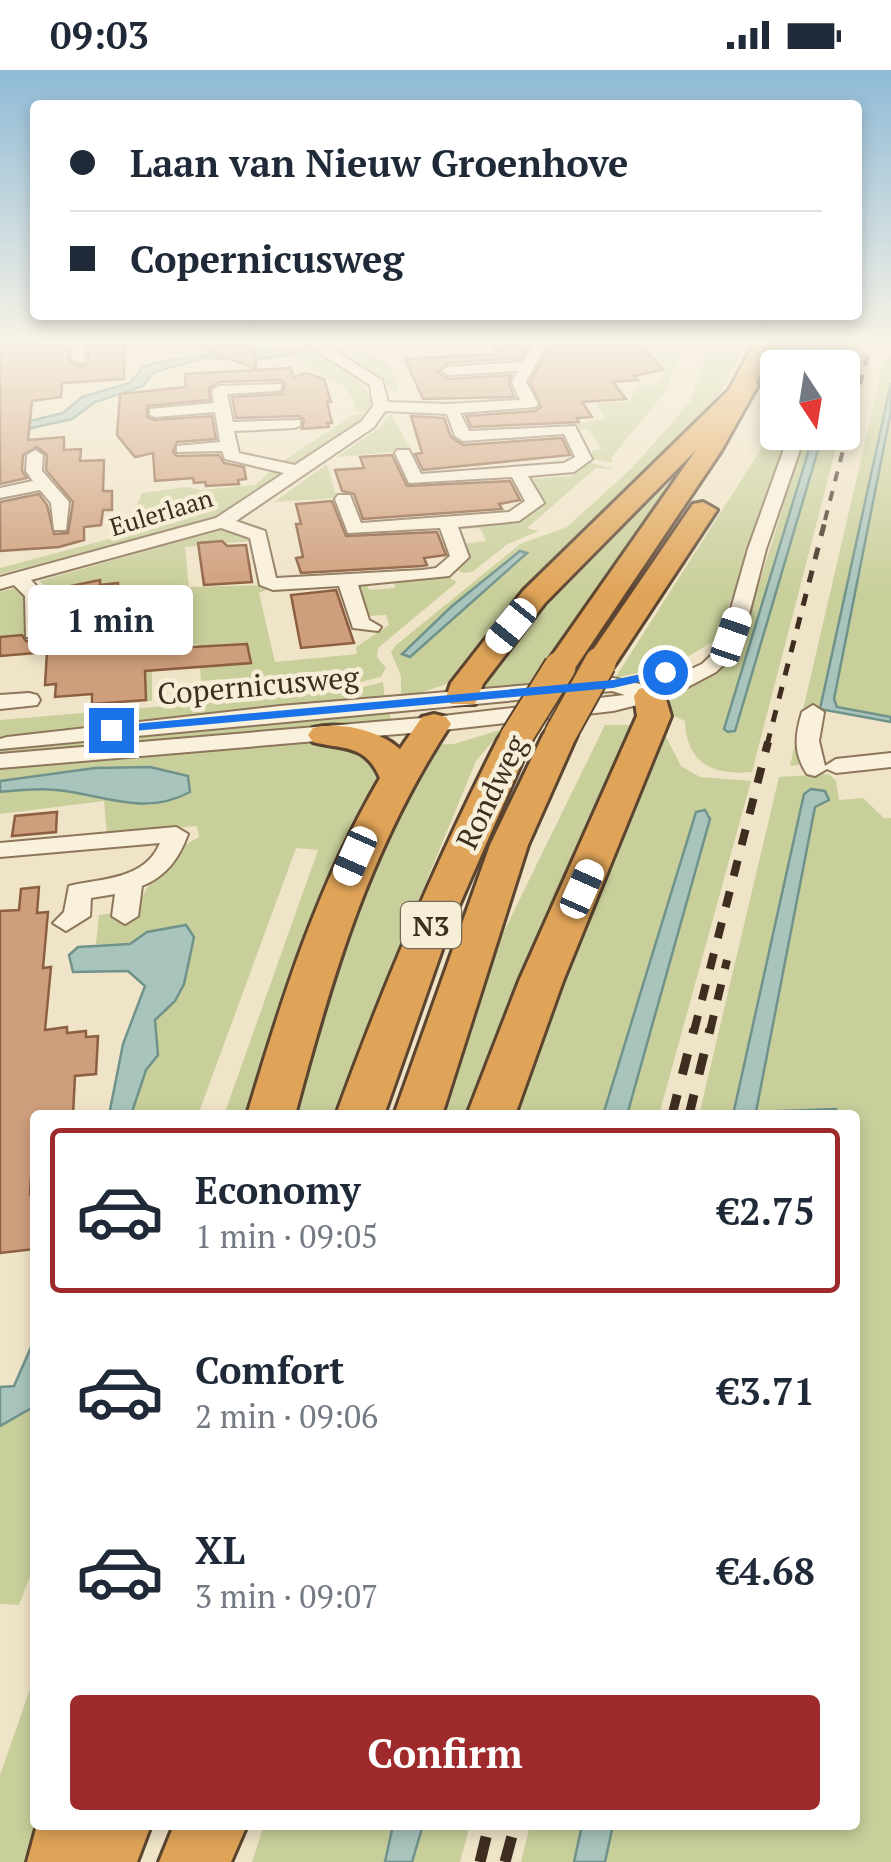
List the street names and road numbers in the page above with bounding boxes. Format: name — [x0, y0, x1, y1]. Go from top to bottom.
street label: Eulerlaan — [105, 481, 217, 543]
street label: Copernicusweg — [156, 656, 362, 714]
street label: Rondweg — [446, 727, 536, 856]
road number: N3 — [401, 902, 461, 948]

